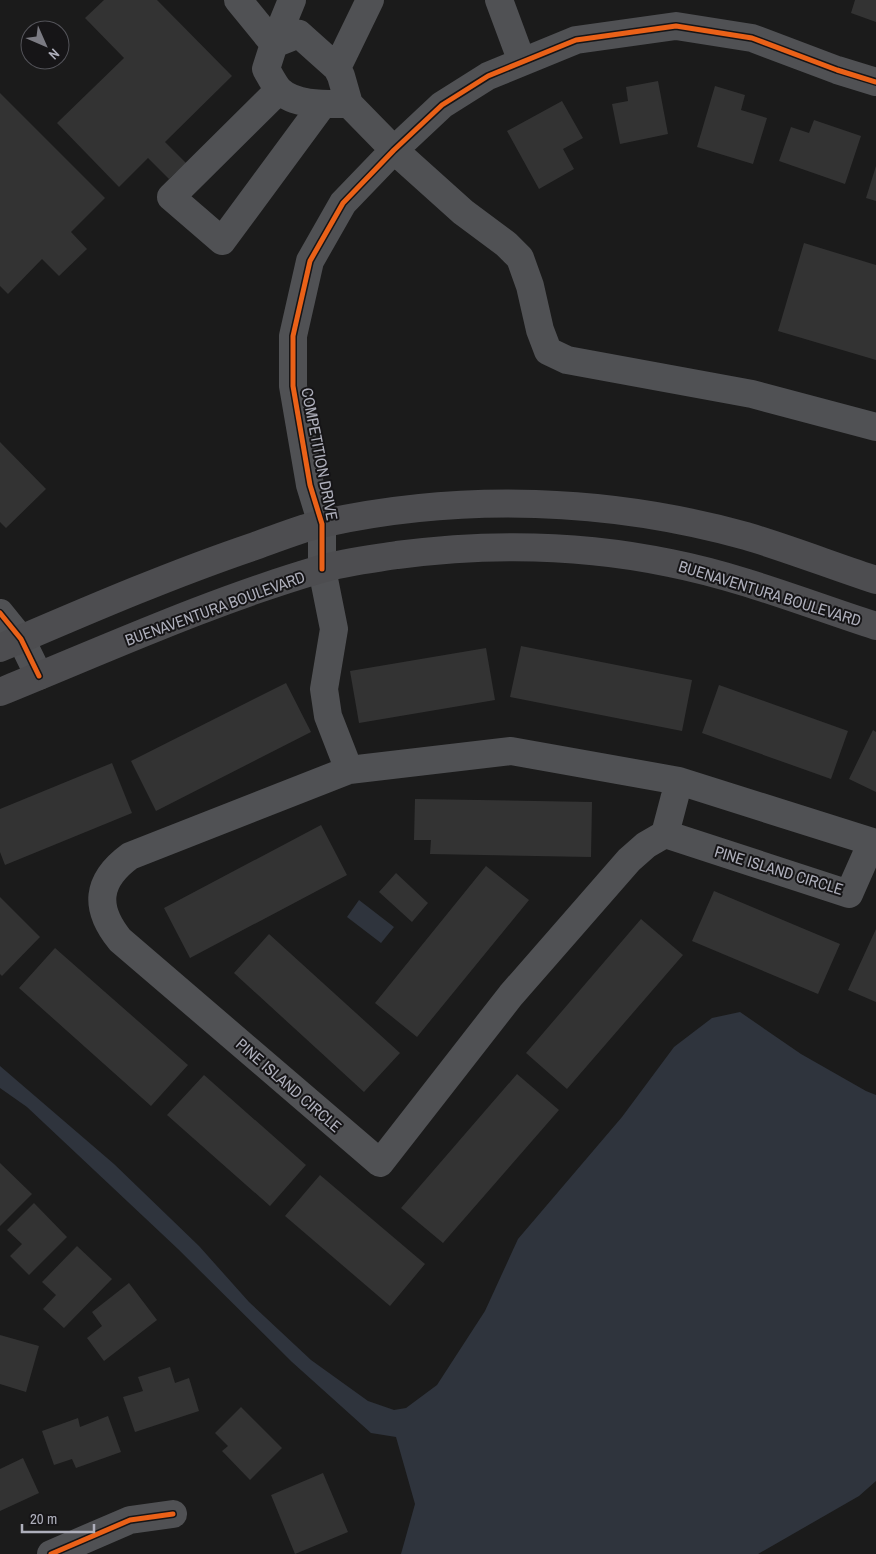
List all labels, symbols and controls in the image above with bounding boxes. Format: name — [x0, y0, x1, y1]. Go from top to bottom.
north arrow — [20, 20, 70, 70]
text: N — [45, 45, 63, 63]
street label: COMPETITION DRIVE — [296, 386, 344, 522]
street label: BUENAVENTURA BOULEVARD — [676, 555, 864, 631]
street label: BUENAVENTURA BOULEVARD — [122, 565, 308, 651]
street label: PINE ISLAND CIRCLE — [712, 840, 846, 900]
street label: PINE ISLAND CIRCLE — [231, 1033, 347, 1137]
scale bar — [22, 1502, 95, 1534]
text: 20 m — [30, 1508, 57, 1529]

